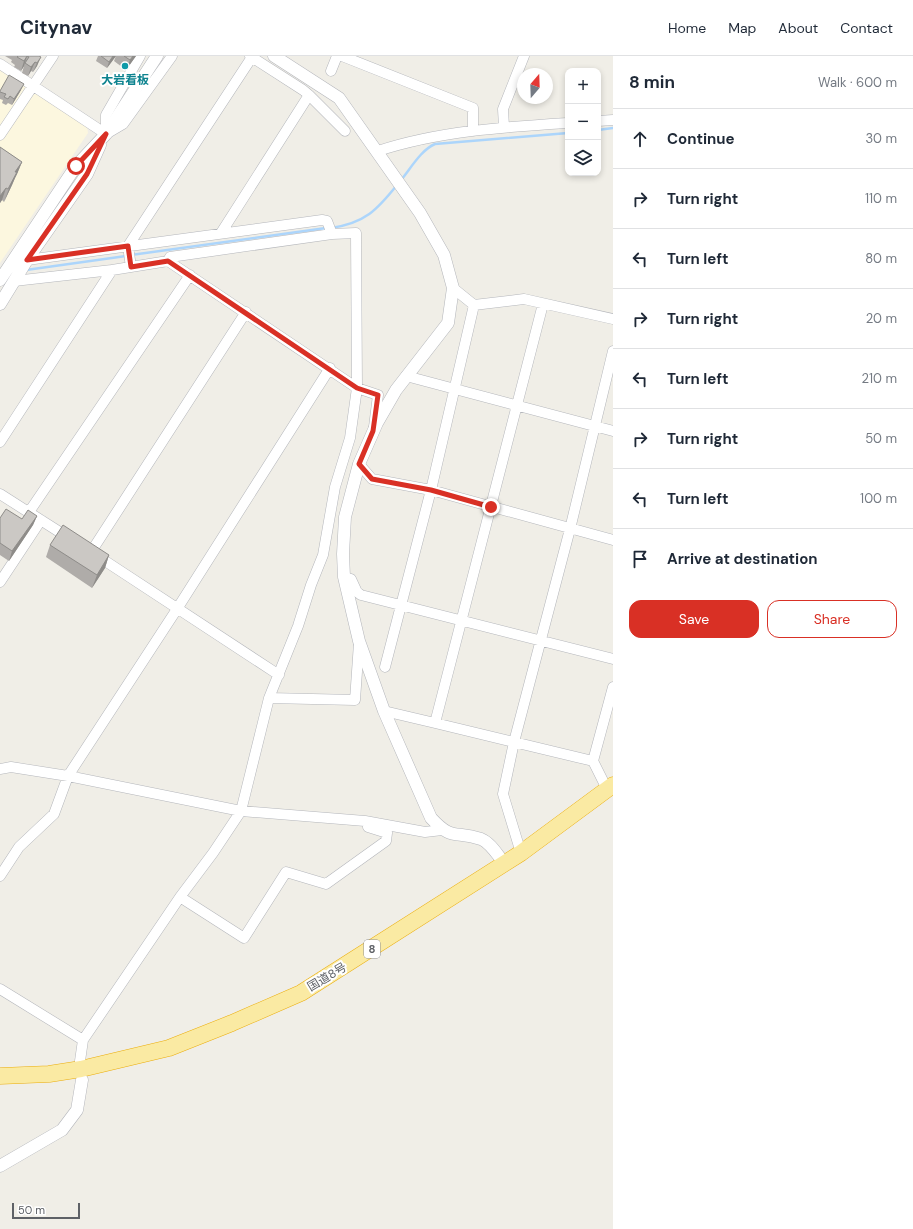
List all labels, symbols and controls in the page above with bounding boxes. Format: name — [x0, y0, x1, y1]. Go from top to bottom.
text: Citynav — [20, 15, 92, 40]
text: Home — [668, 19, 706, 37]
text: Map — [728, 19, 756, 37]
text: About — [778, 19, 818, 37]
text: Contact — [840, 19, 893, 37]
marker: 大岩看板 — [120, 61, 130, 71]
north arrow — [517, 68, 553, 104]
map controls — [565, 68, 601, 176]
button: + — [565, 68, 601, 104]
text: 8 min — [629, 71, 675, 93]
place label: 大岩看板 — [101, 72, 149, 88]
text: Walk · 600 m — [818, 74, 897, 91]
button: − — [565, 104, 601, 140]
icon: ahead — [629, 128, 651, 150]
text: Continue — [667, 129, 735, 149]
text: 30 m — [865, 130, 897, 147]
button: layers — [565, 140, 601, 176]
route start — [67, 157, 85, 175]
icon: right — [629, 188, 651, 210]
text: Turn right — [667, 189, 738, 209]
text: 110 m — [865, 190, 897, 207]
icon: left — [629, 248, 651, 270]
text: Turn left — [667, 249, 728, 269]
text: 80 m — [865, 250, 897, 267]
icon: right — [629, 308, 651, 330]
text: Turn right — [667, 309, 738, 329]
text: 20 m — [866, 310, 897, 327]
icon: left — [629, 368, 651, 390]
text: Turn left — [667, 369, 728, 389]
text: 210 m — [862, 370, 897, 387]
icon: right — [629, 428, 651, 450]
text: Turn right — [667, 429, 738, 449]
text: 50 m — [865, 430, 897, 447]
icon: left — [629, 488, 651, 510]
text: Turn left — [667, 489, 728, 509]
text: 100 m — [860, 490, 897, 507]
route end — [482, 498, 500, 516]
icon: arrive — [629, 548, 651, 570]
text: Arrive at destination — [667, 549, 818, 569]
button: Save — [629, 600, 759, 638]
button: Share — [767, 600, 897, 638]
road number: 8 — [364, 940, 380, 958]
street label: 国道8号 — [304, 959, 350, 995]
scale bar — [12, 1201, 80, 1220]
text: 50 m — [18, 1203, 45, 1217]

